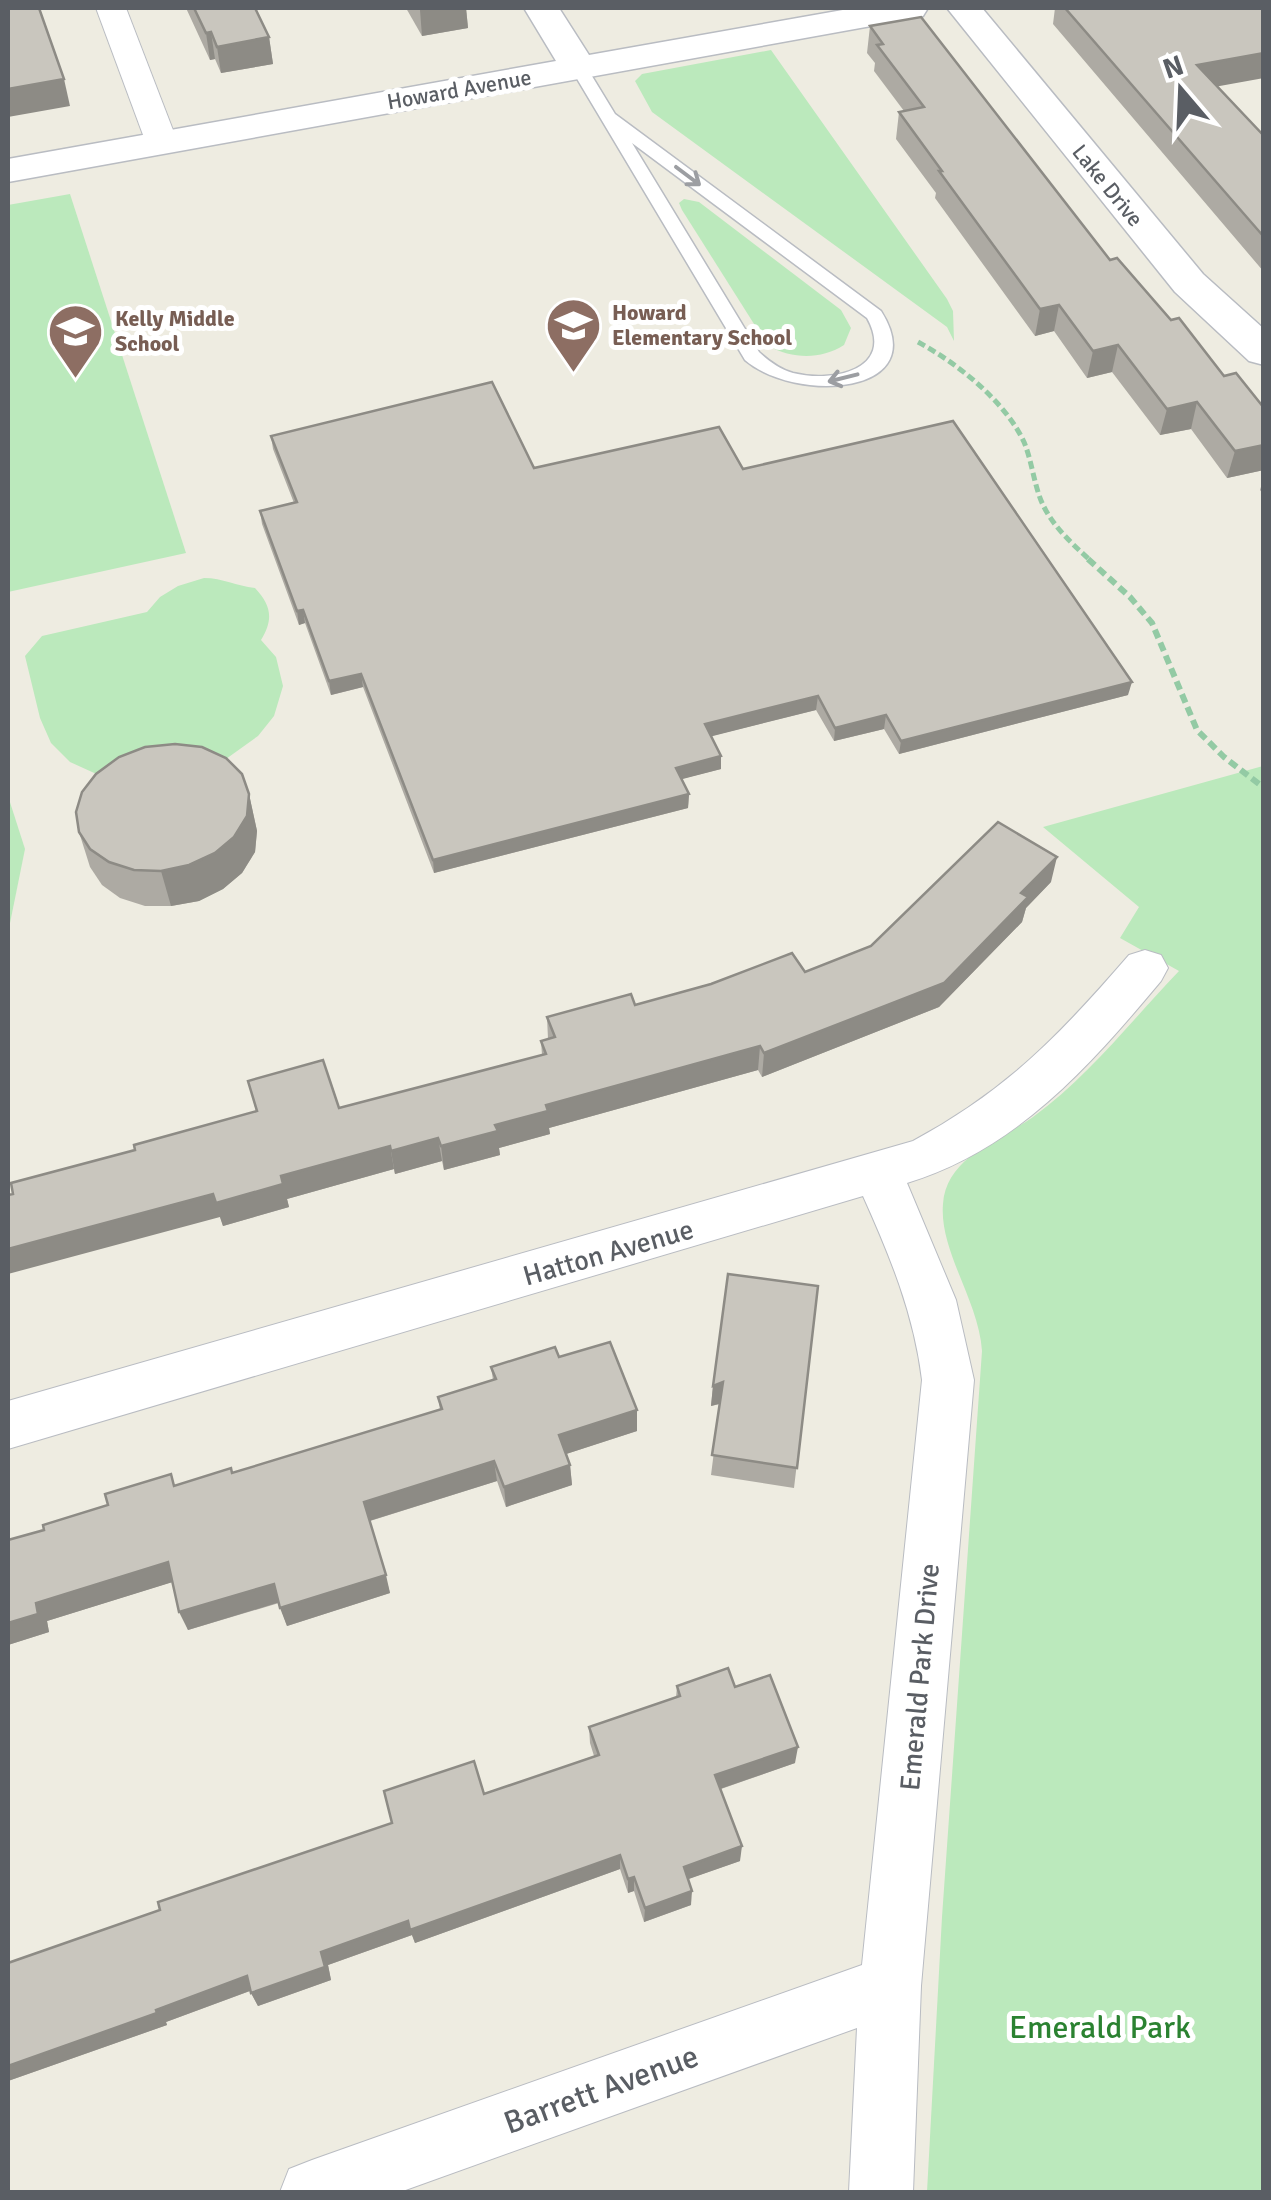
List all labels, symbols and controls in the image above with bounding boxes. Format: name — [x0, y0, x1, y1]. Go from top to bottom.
north arrow — [1131, 40, 1231, 140]
text: N — [1158, 48, 1188, 87]
street label: Howard Avenue — [385, 64, 533, 115]
street label: Lake Drive — [1066, 139, 1149, 232]
one-way arrow — [674, 166, 701, 187]
school or university icon: Howard Elementary School — [543, 295, 603, 374]
place label: Howard Elementary School — [612, 299, 792, 351]
school or university icon: Kelly Middle School — [46, 301, 106, 380]
place label: Kelly Middle School — [115, 305, 235, 357]
one-way arrow — [828, 370, 860, 388]
street label: Hatton Avenue — [519, 1212, 697, 1294]
street label: Emerald Park Drive — [893, 1562, 947, 1792]
park label: Emerald Park — [1009, 2008, 1191, 2047]
street label: Barrett Avenue — [499, 2036, 704, 2143]

